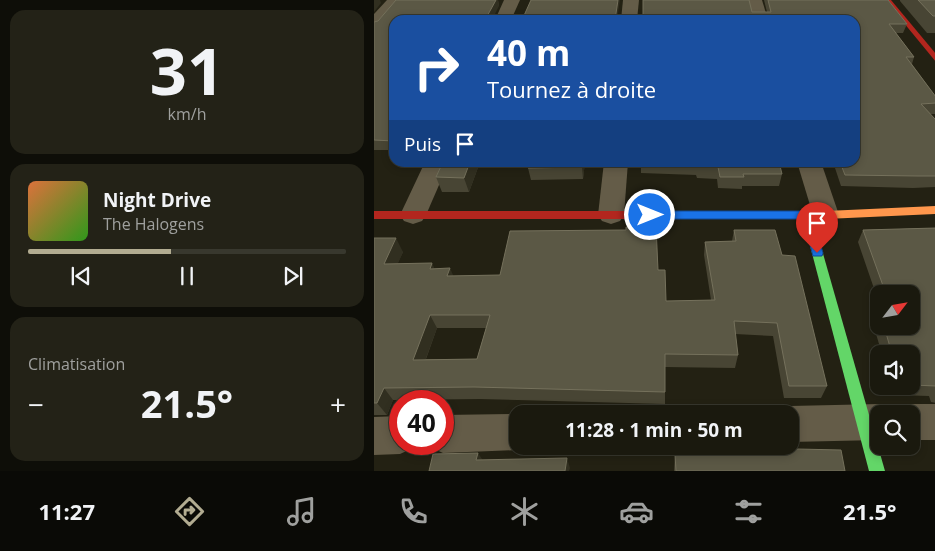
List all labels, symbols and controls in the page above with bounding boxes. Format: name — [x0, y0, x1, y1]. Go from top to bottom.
text: 31 — [150, 26, 224, 114]
text: 40 m — [487, 29, 570, 76]
icon: right — [404, 35, 469, 100]
text: Tournez à droite — [487, 74, 656, 104]
text: km/h — [168, 103, 206, 125]
icon: arrive — [451, 130, 479, 158]
text: Puis — [404, 131, 441, 157]
text: Night Drive — [103, 187, 211, 213]
position arrow — [623, 188, 675, 240]
pin — [796, 202, 838, 253]
icon: arrive — [803, 209, 831, 237]
text: The Halogens — [103, 213, 204, 235]
icon: previous — [67, 262, 95, 290]
icon: pause — [173, 262, 201, 290]
icon: next — [279, 262, 307, 290]
north arrow — [870, 285, 920, 335]
map controls — [870, 285, 920, 455]
button: sound — [870, 345, 920, 395]
text: Climatisation — [28, 353, 125, 375]
text: 21.5° — [141, 377, 233, 429]
text: − — [28, 385, 44, 423]
text: + — [330, 385, 346, 423]
speed limit sign: 40 — [389, 390, 454, 455]
button: search — [870, 405, 920, 455]
text: 11:28 · 1 min · 50 m — [565, 417, 743, 443]
icon: directions — [172, 494, 207, 529]
icon: music — [284, 494, 319, 529]
icon: phone — [396, 494, 431, 529]
icon: climate — [507, 494, 542, 529]
icon: car — [619, 494, 654, 529]
icon: filters — [731, 494, 766, 529]
text: 11:27 — [38, 496, 95, 526]
text: 21.5° — [843, 496, 896, 526]

